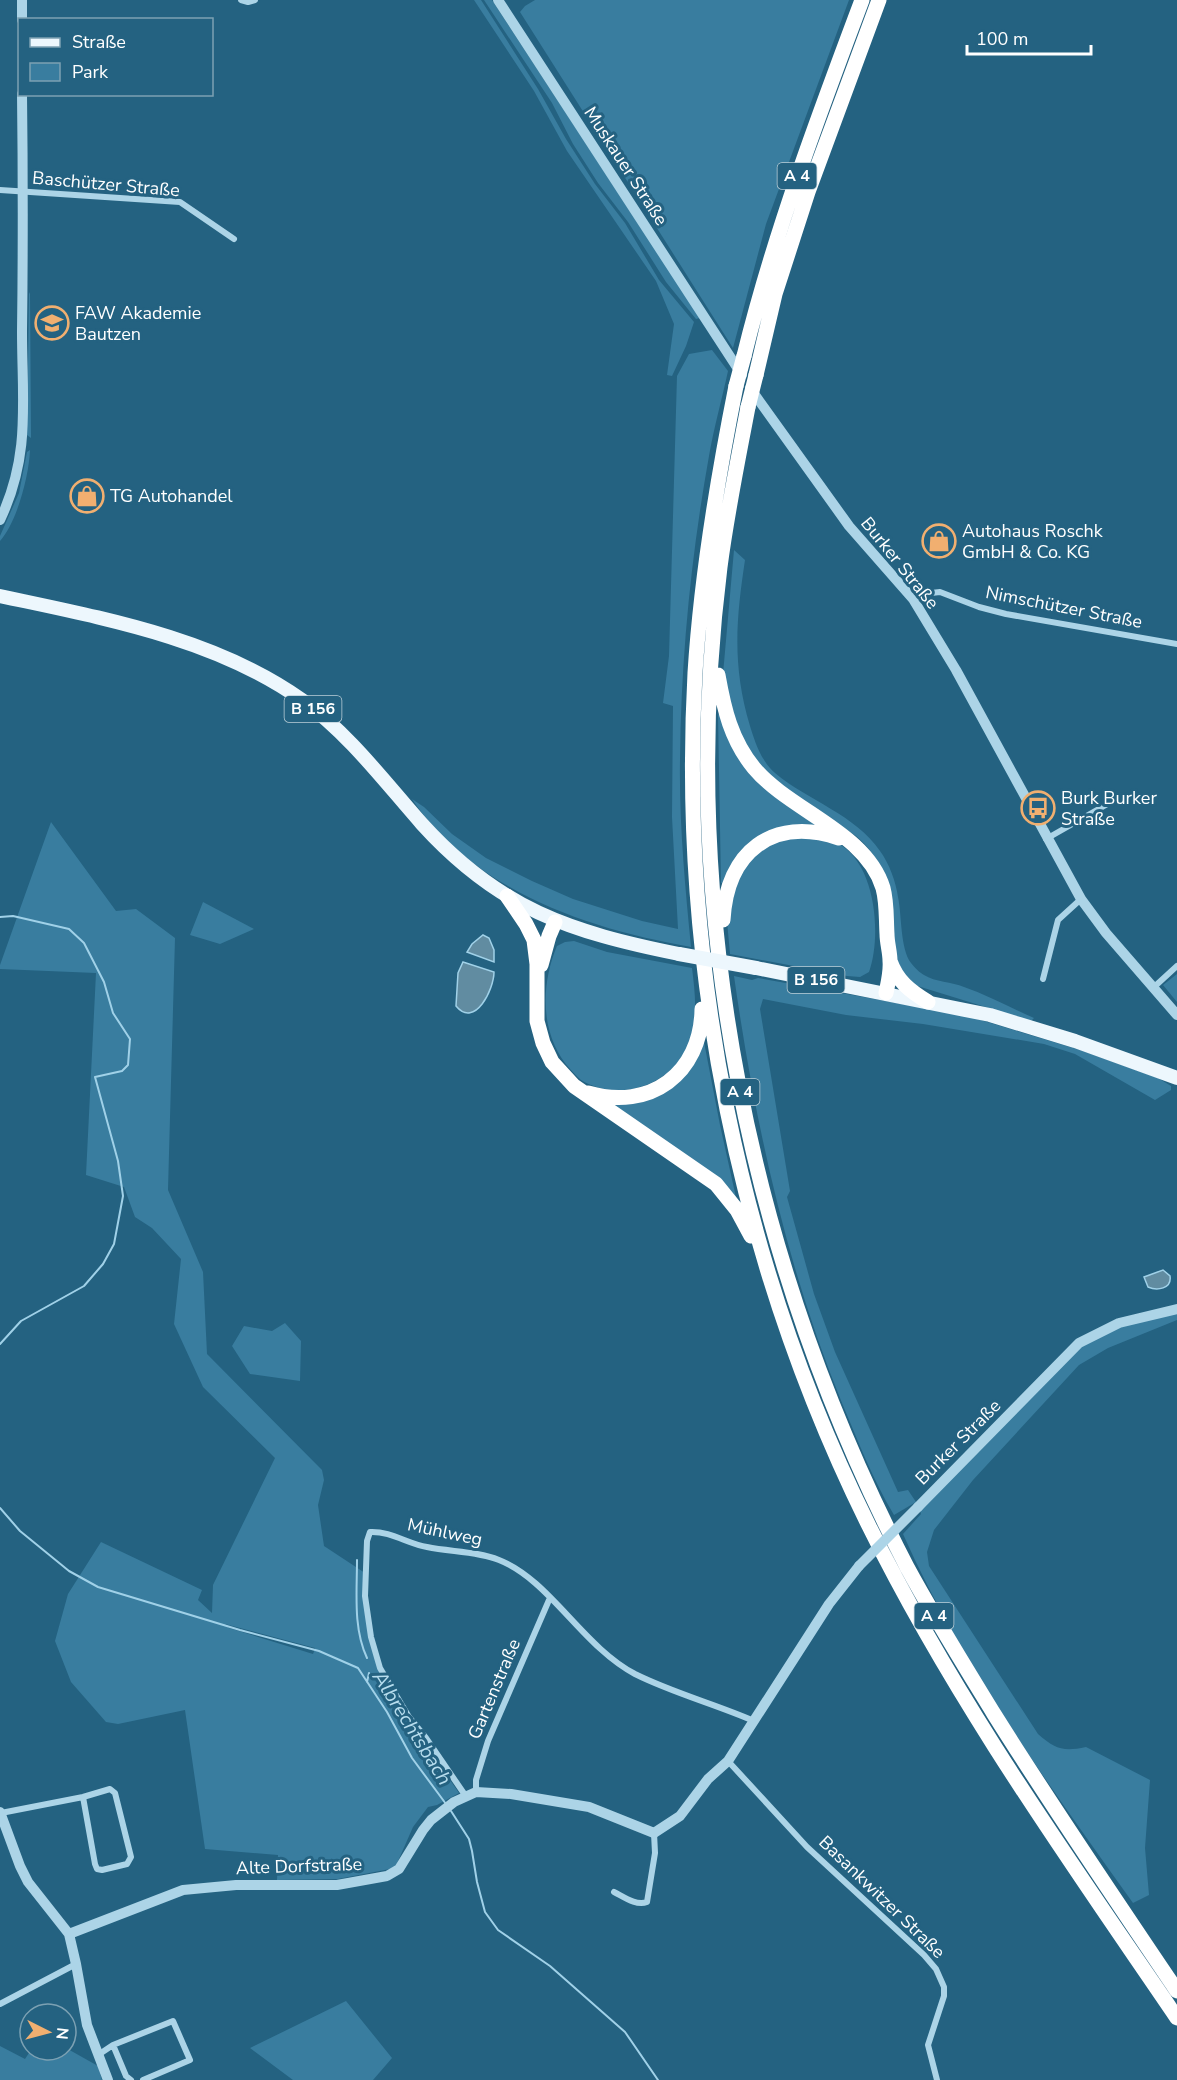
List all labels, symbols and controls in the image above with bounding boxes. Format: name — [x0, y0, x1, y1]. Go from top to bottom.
legend — [18, 18, 213, 96]
scale bar — [967, 18, 1092, 56]
text: 100 m — [976, 27, 1028, 51]
text: Straße — [72, 30, 126, 54]
text: Park — [72, 60, 109, 84]
street label: Muskauer Straße — [579, 102, 673, 230]
road number: A 4 — [778, 163, 816, 189]
street label: Baschützer Straße — [31, 166, 181, 202]
place label: FAW Akademie Bautzen — [75, 301, 201, 346]
school or university icon: FAW Akademie Bautzen — [34, 305, 70, 341]
shop icon: TG Autohandel — [69, 478, 105, 514]
place label: TG Autohandel — [110, 484, 233, 508]
street label: Burker Straße — [855, 512, 945, 614]
place label: Autohaus Roschk GmbH & Co. KG — [962, 519, 1104, 564]
shop icon: Autohaus Roschk GmbH & Co. KG — [921, 523, 957, 559]
street label: Nimschützer Straße — [984, 580, 1144, 634]
road number: B 156 — [284, 696, 342, 722]
place label: Burk Burker Straße — [1061, 786, 1157, 831]
bus stop icon: Burk Burker Straße — [1020, 790, 1056, 826]
road number: B 156 — [788, 967, 844, 993]
road number: A 4 — [720, 1079, 760, 1105]
street label: Burker Straße — [910, 1394, 1006, 1490]
street label: Mühlweg — [405, 1512, 485, 1552]
road number: A 4 — [914, 1603, 954, 1629]
street label: Gartenstraße — [462, 1635, 526, 1743]
water label: Albrechtsbach — [366, 1665, 458, 1790]
street label: Basankwitzer Straße — [814, 1830, 950, 1964]
street label: Alte Dorfstraße — [235, 1852, 363, 1880]
north arrow — [18, 2002, 78, 2062]
text: N — [50, 2026, 73, 2041]

